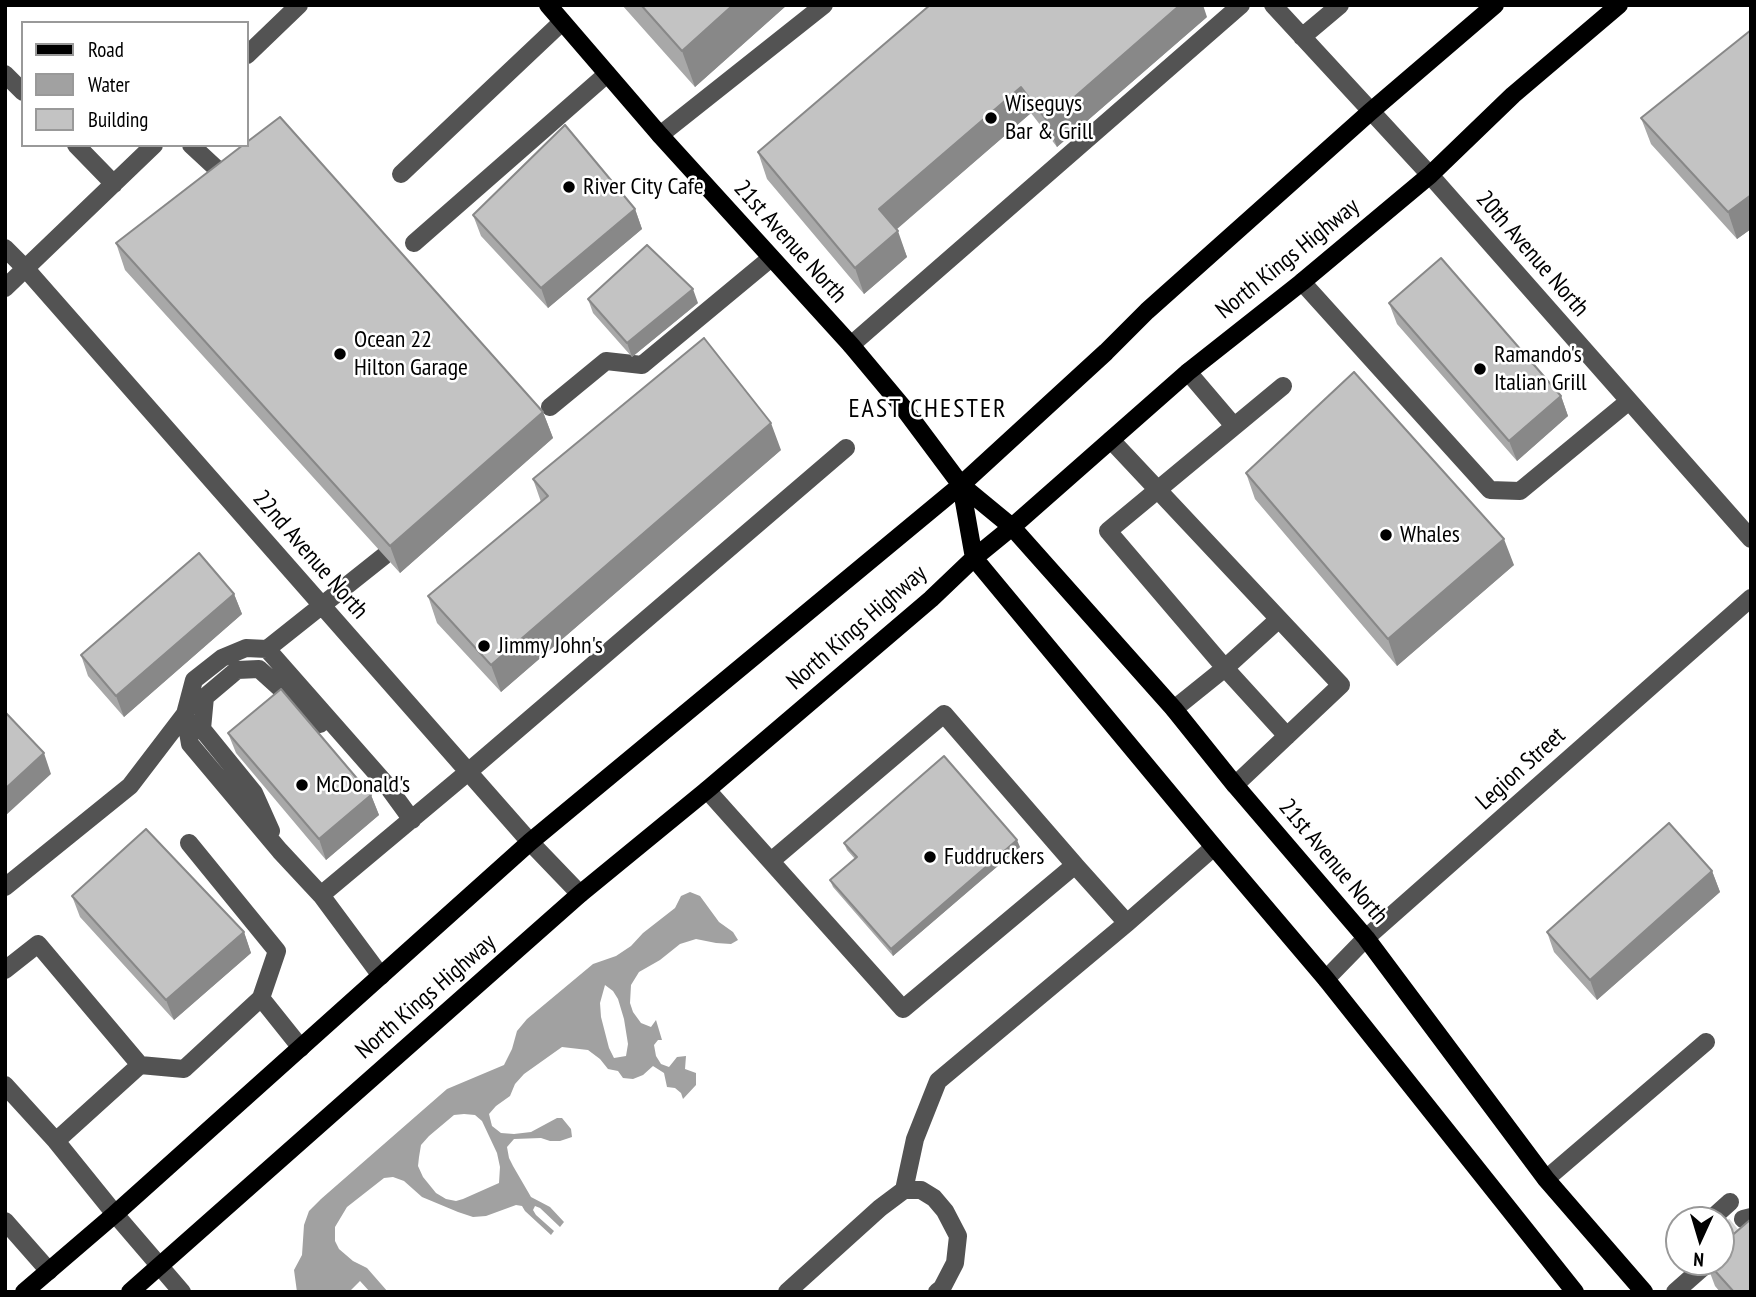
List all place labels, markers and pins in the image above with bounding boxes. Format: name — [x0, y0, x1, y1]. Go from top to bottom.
place label: Wiseguys Bar & Grill — [1005, 90, 1093, 146]
marker: Wiseguys Bar & Grill — [983, 110, 999, 126]
place label: River City Cafe — [583, 173, 704, 201]
marker: River City Cafe — [561, 179, 577, 195]
place label: Ocean 22 Hilton Garage — [354, 326, 468, 382]
place label: Ramando's Italian Grill — [1494, 341, 1587, 397]
marker: Ocean 22 Hilton Garage — [332, 346, 348, 362]
marker: Ramando's Italian Grill — [1472, 361, 1488, 377]
place label: Whales — [1400, 521, 1460, 549]
marker: Whales — [1378, 527, 1394, 543]
place label: Jimmy John's — [498, 632, 603, 660]
marker: Jimmy John's — [476, 638, 492, 654]
place label: McDonald's — [316, 771, 410, 799]
marker: McDonald's — [294, 777, 310, 793]
place label: Fuddruckers — [944, 843, 1044, 871]
marker: Fuddruckers — [922, 849, 938, 865]

